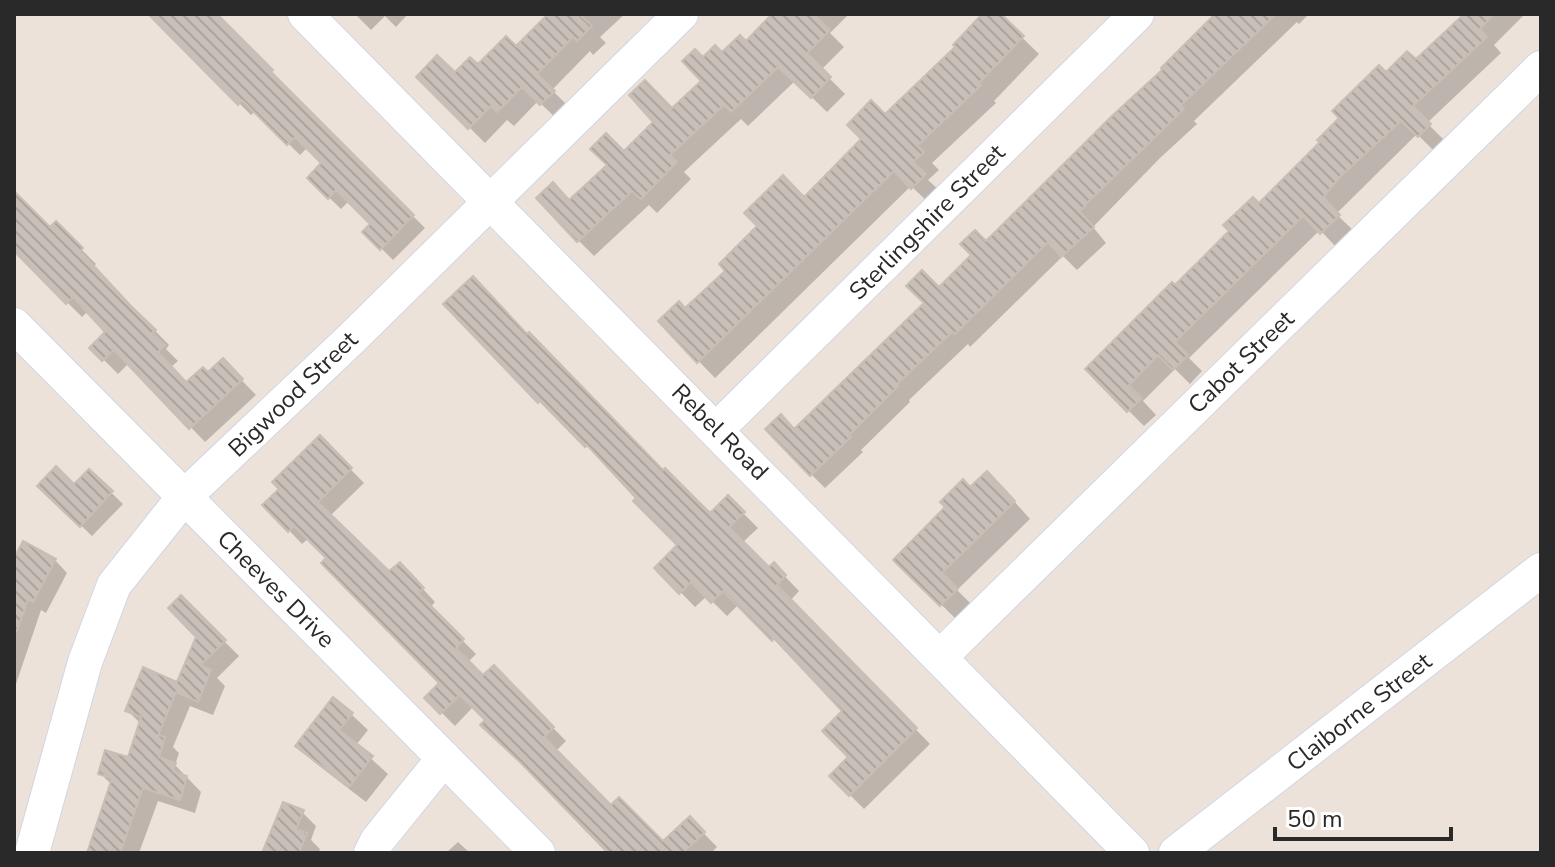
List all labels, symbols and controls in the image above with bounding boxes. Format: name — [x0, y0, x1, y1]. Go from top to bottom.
street label: Sterlingshire Street — [842, 137, 1012, 307]
street label: Cabot Street — [1181, 303, 1301, 421]
street label: Bigwood Street — [221, 324, 365, 464]
street label: Rebel Road — [665, 377, 775, 487]
street label: Cheeves Drive — [210, 523, 342, 655]
street label: Claiborne Street — [1280, 645, 1438, 779]
scale bar — [1275, 791, 1451, 841]
text: 50 m — [1287, 803, 1343, 835]

